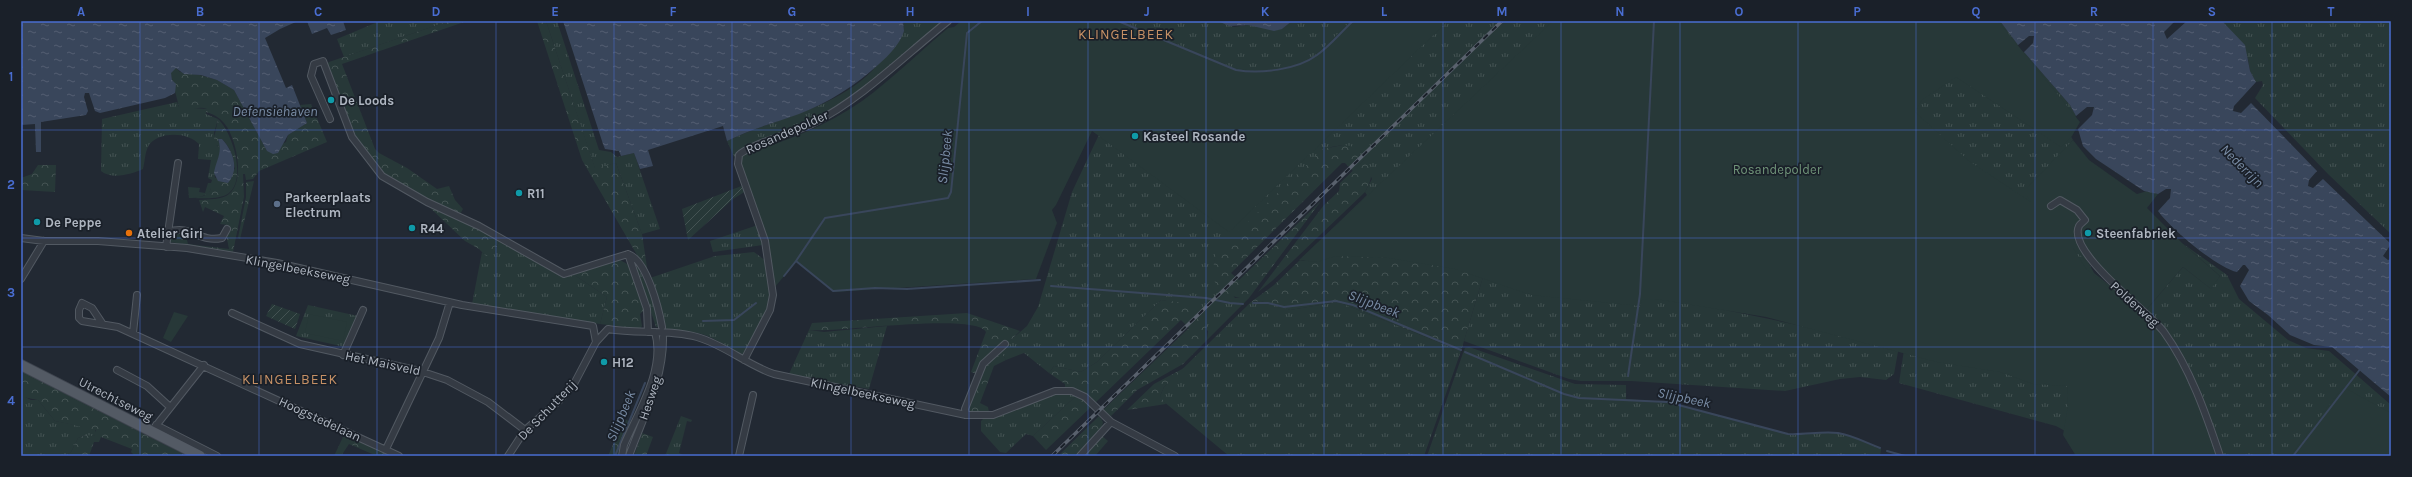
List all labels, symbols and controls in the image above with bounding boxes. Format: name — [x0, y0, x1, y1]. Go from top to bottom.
text: A — [77, 4, 85, 19]
text: B — [196, 4, 204, 19]
text: C — [314, 4, 322, 19]
text: D — [432, 4, 441, 19]
text: E — [551, 4, 559, 19]
text: F — [669, 4, 677, 19]
text: G — [788, 4, 796, 19]
text: H — [905, 4, 915, 19]
text: I — [1026, 4, 1030, 19]
text: J — [1144, 4, 1150, 19]
text: K — [1261, 4, 1270, 19]
text: L — [1381, 4, 1388, 19]
text: M — [1496, 4, 1508, 19]
text: N — [1615, 4, 1625, 19]
text: O — [1735, 4, 1744, 19]
text: P — [1853, 4, 1861, 19]
text: Q — [1972, 4, 1981, 19]
text: R — [2090, 4, 2098, 19]
text: S — [2208, 4, 2216, 19]
text: T — [2328, 4, 2335, 19]
district label: KLINGELBEEK — [1078, 26, 1174, 43]
text: 1 — [9, 69, 13, 84]
place label: De Loods — [339, 93, 394, 108]
marker: De Loods — [326, 95, 336, 105]
water label: Defensiehaven — [232, 103, 318, 120]
street label: Rosandepolder — [743, 107, 831, 157]
water label: Slijpbeek — [934, 128, 956, 185]
place label: Kasteel Rosande — [1143, 129, 1245, 144]
marker: Kasteel Rosande — [1130, 131, 1140, 141]
water label: Nederrijn — [2217, 141, 2267, 191]
park label: Rosandepolder — [1733, 162, 1822, 177]
text: 2 — [7, 177, 15, 192]
place label: R11 — [527, 186, 545, 201]
marker: R11 — [514, 188, 524, 198]
place label: Parkeerplaats Electrum — [285, 190, 371, 220]
marker: Parkeerplaats Electrum — [272, 199, 282, 209]
place label: De Peppe — [45, 215, 101, 230]
marker: De Peppe — [32, 217, 42, 227]
place label: R44 — [420, 221, 444, 236]
marker: R44 — [407, 223, 417, 233]
place label: Atelier Giri — [137, 226, 203, 241]
place label: Steenfabriek — [2096, 226, 2176, 241]
marker: Atelier Giri — [124, 228, 134, 238]
marker: Steenfabriek — [2083, 228, 2093, 238]
street label: Klingelbeekseweg — [244, 252, 352, 287]
street label: Polderweg — [2108, 278, 2163, 330]
text: 3 — [7, 285, 15, 300]
water label: Slijpbeek — [1346, 286, 1403, 322]
street label: Het Maisveld — [344, 348, 422, 378]
place label: H12 — [612, 355, 634, 370]
marker: H12 — [599, 357, 609, 367]
district label: KLINGELBEEK — [242, 371, 338, 388]
street label: Hesweg — [635, 373, 665, 422]
street label: Utrechtseweg — [76, 374, 156, 424]
street label: Klingelbeekseweg — [809, 375, 917, 412]
street label: De Schutterij — [515, 377, 579, 443]
water label: Slijpbeek — [1656, 384, 1713, 412]
water label: Slijpbeek — [603, 387, 640, 444]
text: 4 — [7, 393, 15, 408]
street label: Hoogstedelaan — [277, 393, 363, 445]

